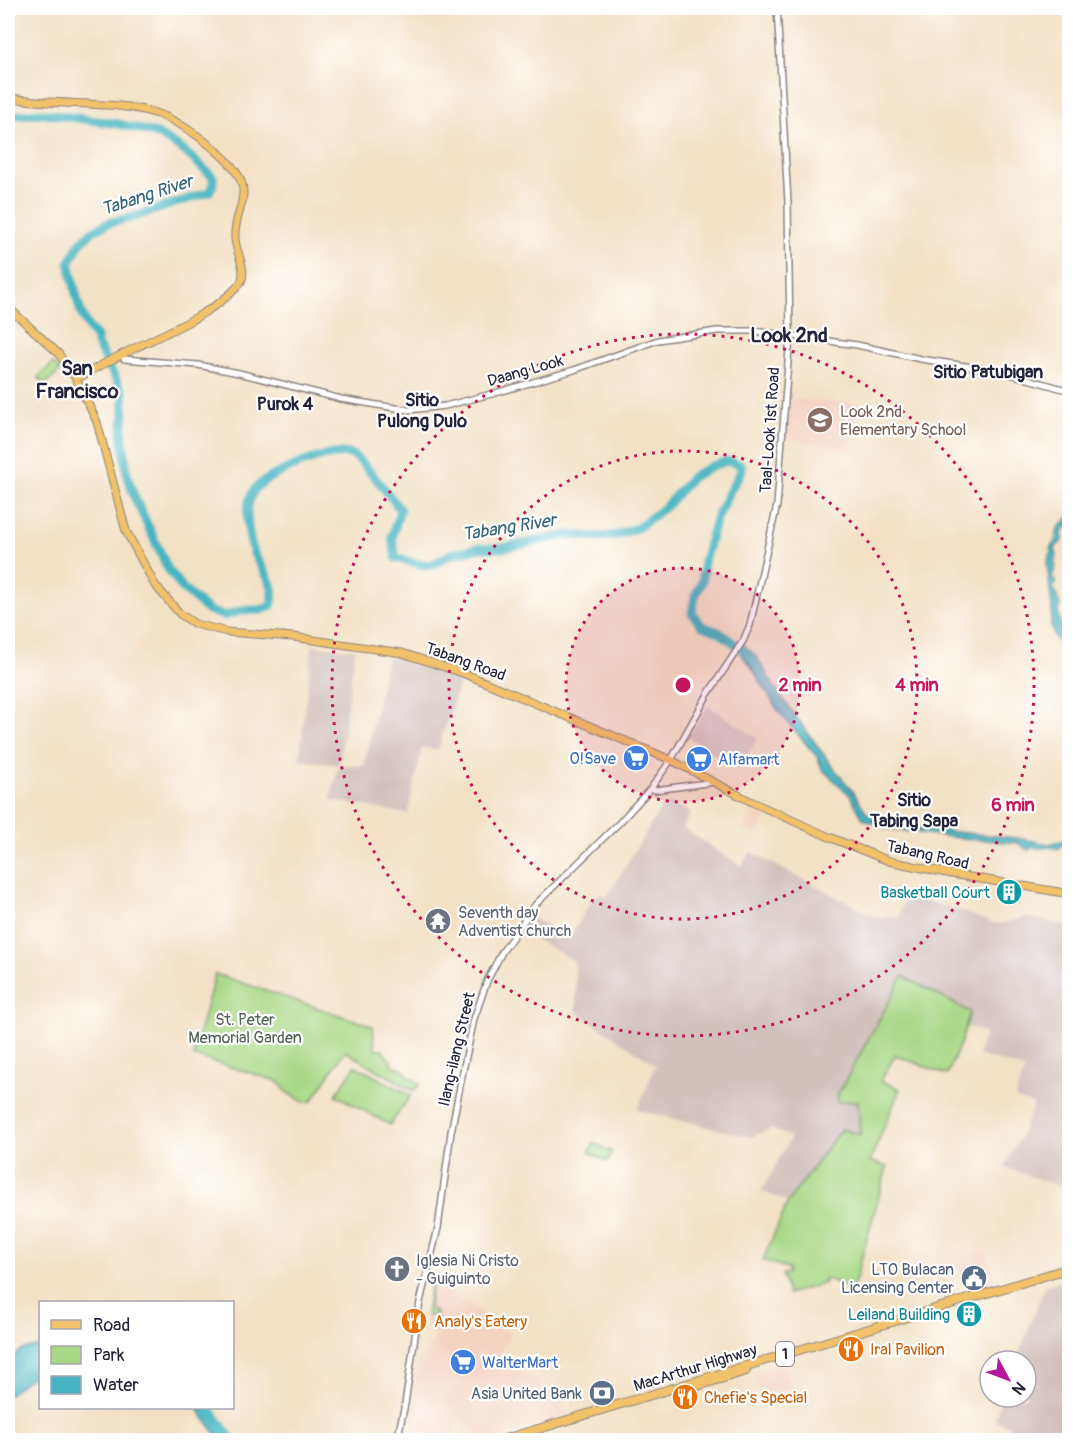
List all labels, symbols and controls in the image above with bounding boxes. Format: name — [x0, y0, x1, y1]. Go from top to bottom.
water label: Tabang River — [99, 169, 198, 221]
district label: Look 2nd — [750, 323, 828, 348]
street label: Daang Look — [485, 351, 566, 391]
district label: San Francisco — [36, 356, 119, 404]
district label: Sitio Patubigan — [933, 361, 1043, 384]
street label: Taal-Look 1st Road — [756, 366, 784, 494]
district label: Sitio Pulong Dulo — [377, 389, 467, 433]
district label: Purok 4 — [257, 393, 314, 416]
place label: Look 2nd Elementary School — [840, 402, 966, 440]
school or university icon: Look 2nd Elementary School — [805, 405, 835, 435]
water label: Tabang River — [461, 508, 560, 546]
street label: Tabang Road — [423, 638, 508, 686]
text: 2 min — [778, 674, 822, 697]
text: 4 min — [895, 674, 939, 697]
centre of rings — [673, 675, 693, 695]
supermarket icon: O!Save — [621, 743, 651, 773]
supermarket icon: Alfamart — [684, 744, 714, 774]
place label: O!Save — [569, 749, 616, 769]
place label: Alfamart — [718, 750, 780, 770]
district label: Sitio Tabing Sapa — [869, 789, 959, 833]
text: 6 min — [991, 794, 1035, 817]
street label: Tabang Road — [885, 836, 971, 874]
building icon: Basketball Court — [994, 877, 1024, 907]
place label: Basketball Court — [880, 883, 991, 903]
place label: Seventh day Adventist church — [458, 903, 571, 941]
temple icon: Seventh day Adventist church — [423, 906, 453, 936]
street label: Ilang-ilang Street — [434, 990, 480, 1108]
park label: St. Peter Memorial Garden — [188, 1010, 302, 1048]
place label: Iglesia Ni Cristo - Guiguinto — [416, 1251, 519, 1289]
church icon: Iglesia Ni Cristo - Guiguinto — [382, 1254, 412, 1284]
place label: LTO Bulacan Licensing Center — [841, 1260, 954, 1298]
public building icon: LTO Bulacan Licensing Center — [959, 1263, 989, 1293]
building icon: Leiland Building — [954, 1299, 984, 1329]
legend — [39, 1301, 234, 1409]
place label: Leiland Building — [848, 1305, 950, 1325]
restaurant icon: Analy's Eatery — [399, 1306, 429, 1336]
place label: Analy's Eatery — [434, 1312, 527, 1332]
text: Road — [93, 1314, 130, 1337]
restaurant icon: Iral Pavilion — [836, 1334, 866, 1364]
street label: MacArthur Highway — [631, 1340, 760, 1396]
place label: Iral Pavilion — [870, 1340, 945, 1360]
road number: 1 — [776, 1342, 794, 1366]
text: Park — [93, 1344, 125, 1367]
supermarket icon: WalterMart — [448, 1347, 478, 1377]
north arrow — [978, 1349, 1038, 1409]
place label: WalterMart — [482, 1353, 559, 1373]
text: Water — [93, 1374, 139, 1397]
bank icon: Asia United Bank — [587, 1378, 617, 1408]
text: N — [1007, 1378, 1030, 1399]
restaurant icon: Chefie's Special — [670, 1382, 700, 1412]
place label: Asia United Bank — [471, 1384, 582, 1404]
place label: Chefie's Special — [704, 1388, 807, 1408]

